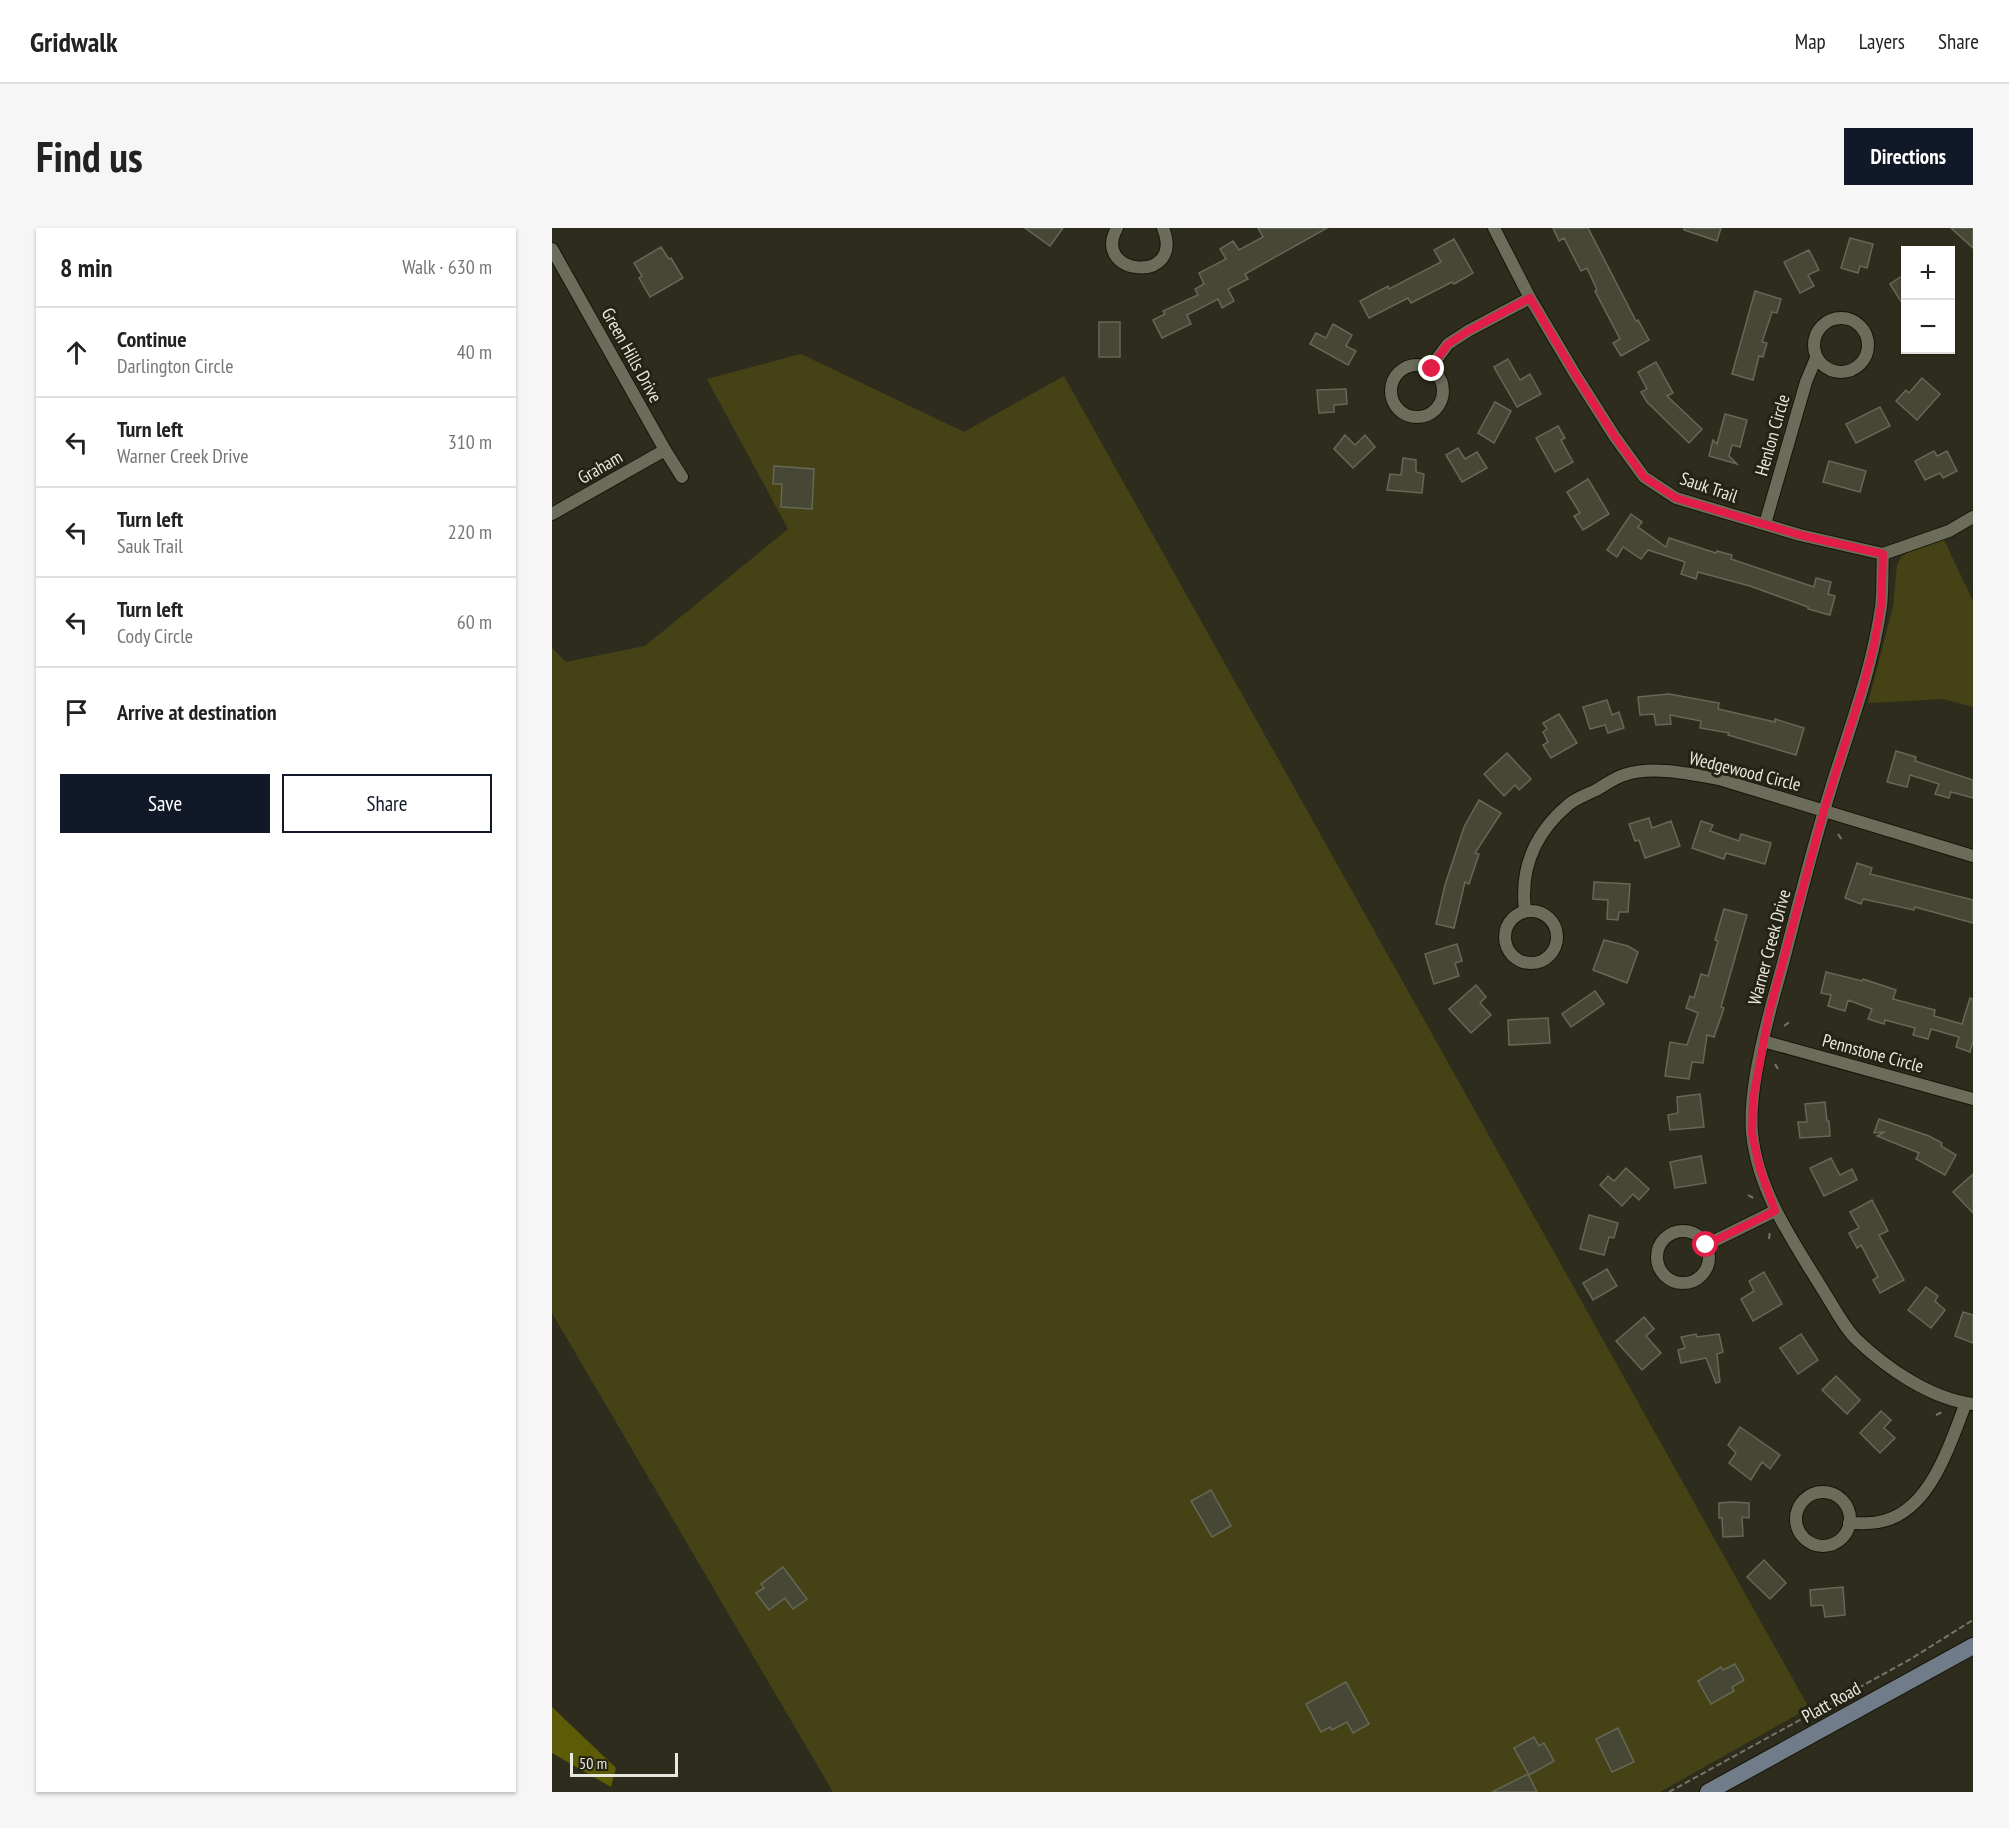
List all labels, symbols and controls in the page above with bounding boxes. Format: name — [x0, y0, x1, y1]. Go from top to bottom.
text: Gridwalk — [30, 23, 118, 60]
text: Map — [1795, 28, 1826, 55]
text: Layers — [1859, 28, 1905, 55]
text: Share — [1938, 28, 1979, 55]
button: Directions — [1844, 128, 1973, 185]
text: Find us — [36, 129, 143, 184]
map controls — [1901, 246, 1955, 354]
button: + — [1901, 246, 1955, 300]
text: 8 min — [60, 251, 113, 284]
text: Walk · 630 m — [402, 254, 492, 280]
button: − — [1901, 300, 1955, 354]
street label: Green Hills Drive — [597, 304, 667, 406]
text: Continue — [117, 325, 187, 353]
icon: ahead — [60, 336, 93, 369]
text: 40 m — [457, 339, 492, 365]
text: Darlington Circle — [117, 353, 233, 379]
route end — [1418, 355, 1444, 381]
street label: Henlon Circle — [1749, 392, 1795, 478]
text: Turn left — [117, 415, 183, 443]
icon: left — [60, 426, 93, 459]
text: 310 m — [448, 429, 492, 455]
text: Warner Creek Drive — [117, 443, 249, 469]
street label: Graham — [574, 445, 626, 489]
street label: Sauk Trail — [1677, 466, 1742, 508]
text: Turn left — [117, 505, 183, 533]
icon: left — [60, 516, 93, 549]
text: 220 m — [448, 519, 492, 545]
text: Sauk Trail — [117, 533, 183, 559]
text: Turn left — [117, 595, 183, 623]
icon: left — [60, 606, 93, 639]
text: 60 m — [457, 609, 492, 635]
text: Cody Circle — [117, 623, 193, 649]
icon: arrive — [60, 696, 93, 729]
text: Arrive at destination — [117, 698, 277, 726]
street label: Wedgewood Circle — [1687, 746, 1803, 796]
button: Save — [60, 774, 270, 833]
button: Share — [282, 774, 492, 833]
street label: Warner Creek Drive — [1743, 887, 1795, 1007]
street label: Pennstone Circle — [1820, 1028, 1926, 1078]
route start — [1692, 1231, 1718, 1257]
street label: Platt Road — [1797, 1676, 1865, 1728]
scale bar — [570, 1750, 678, 1778]
text: 50 m — [579, 1753, 607, 1773]

